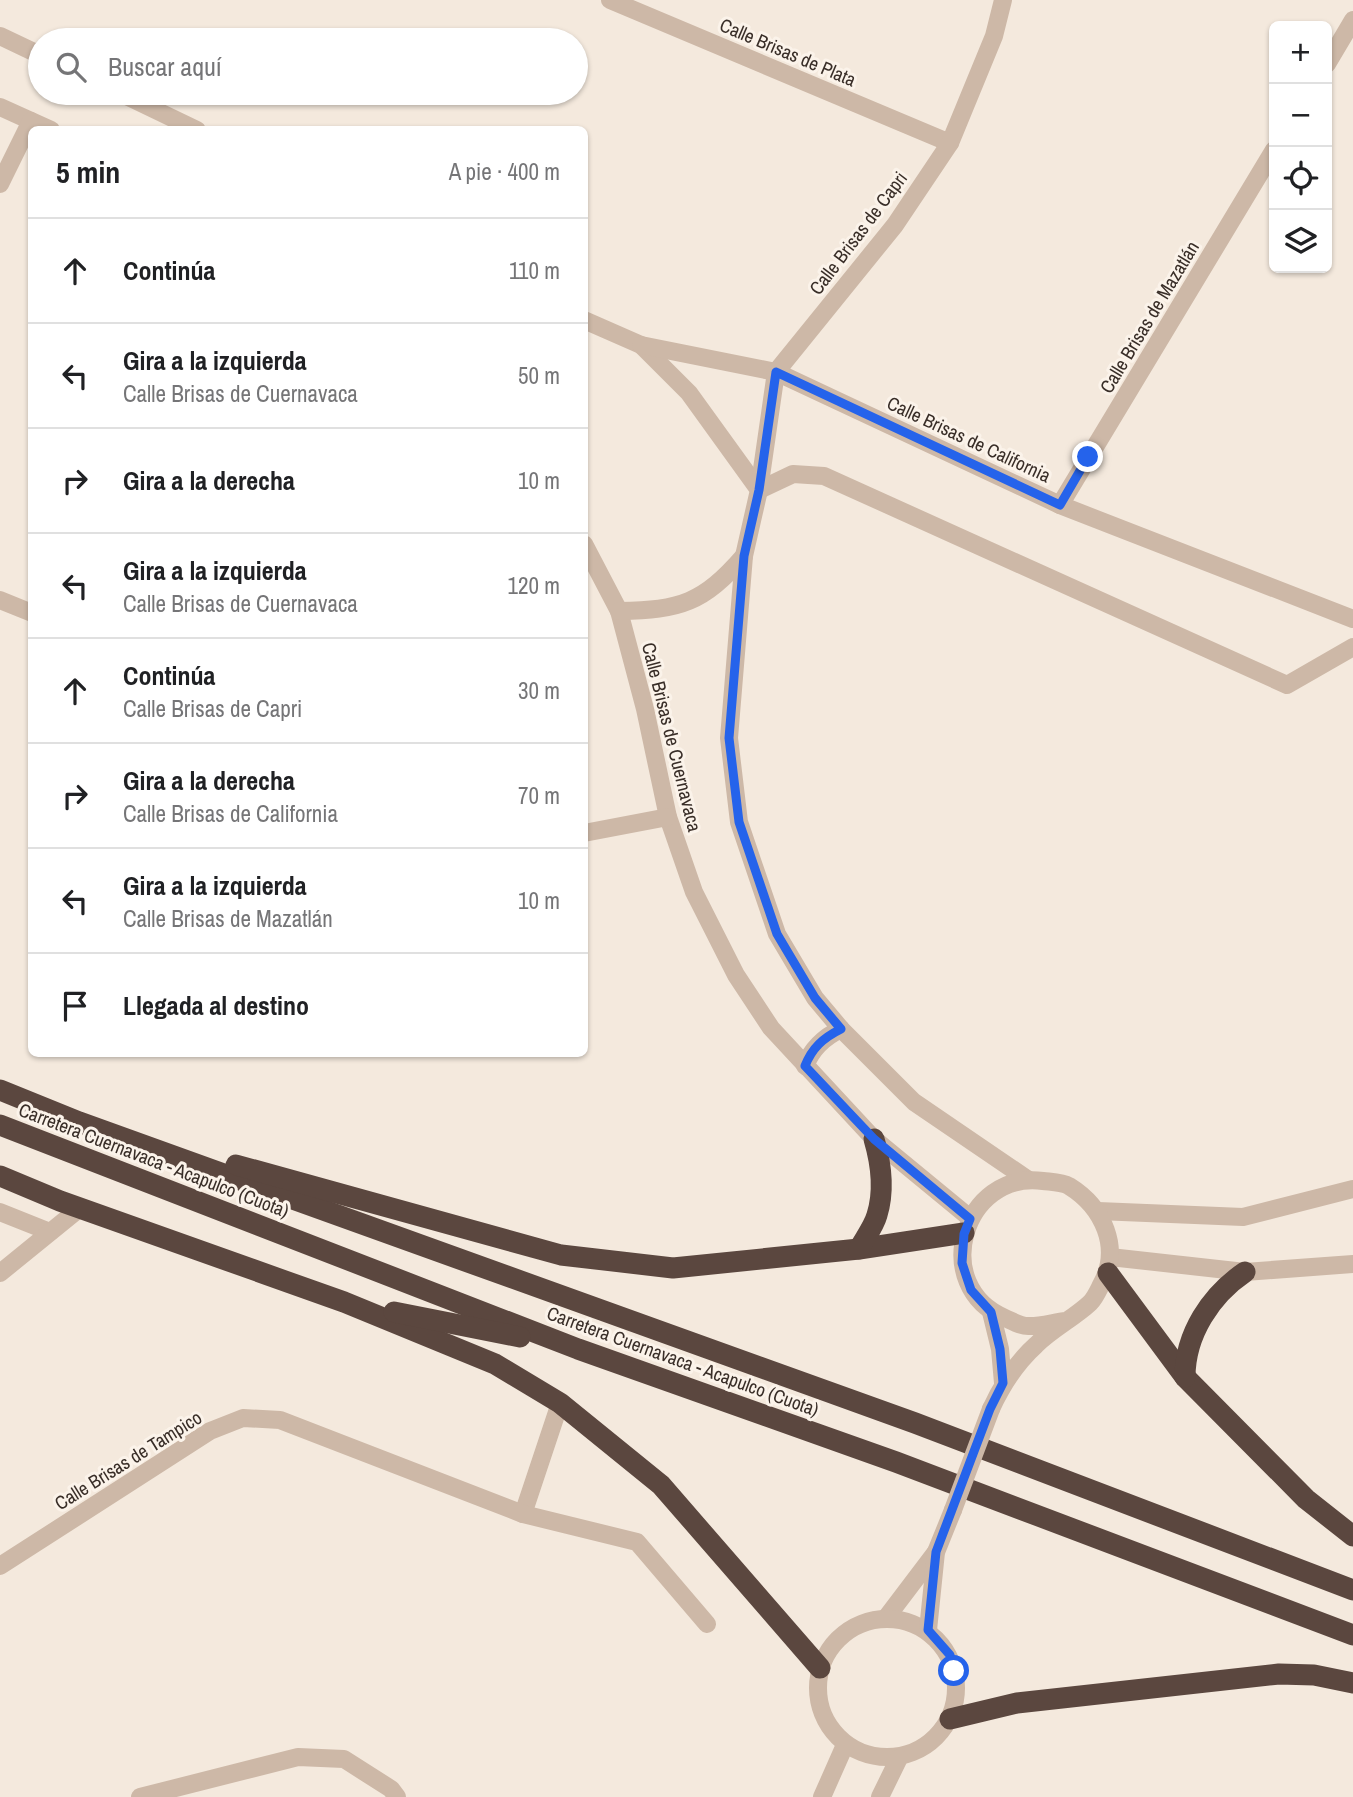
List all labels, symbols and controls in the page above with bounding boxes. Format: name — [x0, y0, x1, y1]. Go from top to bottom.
street label: Calle Brisas de Plata — [716, 12, 860, 93]
map controls — [1269, 21, 1332, 273]
button: + — [1269, 21, 1332, 84]
search box — [28, 28, 588, 105]
icon: search — [52, 48, 90, 86]
text: Buscar aquí — [108, 49, 222, 84]
button: − — [1269, 84, 1332, 147]
button: locate — [1269, 147, 1332, 210]
text: 5 min — [56, 152, 120, 192]
text: A pie · 400 m — [449, 156, 560, 187]
street label: Calle Brisas de Capri — [803, 166, 913, 300]
button: layers — [1269, 210, 1332, 273]
street label: Calle Brisas de Mazatlán — [1093, 236, 1205, 398]
icon: ahead — [56, 252, 94, 290]
text: Continúa — [123, 253, 215, 288]
text: 110 m — [509, 255, 560, 286]
text: Gira a la izquierda — [123, 343, 307, 378]
icon: left — [56, 357, 94, 395]
text: 50 m — [518, 360, 560, 391]
text: Calle Brisas de Cuernavaca — [123, 378, 358, 409]
street label: Calle Brisas de California — [883, 390, 1055, 488]
route end — [1072, 441, 1103, 472]
icon: right — [56, 462, 94, 500]
text: Gira a la derecha — [123, 463, 295, 498]
text: 10 m — [518, 465, 560, 496]
text: Gira a la izquierda — [123, 553, 307, 588]
icon: left — [56, 567, 94, 605]
text: 120 m — [508, 570, 560, 601]
text: Calle Brisas de Cuernavaca — [123, 588, 358, 619]
street label: Calle Brisas de Cuernavaca — [636, 640, 708, 835]
text: Continúa — [123, 658, 215, 693]
icon: ahead — [56, 672, 94, 710]
text: 30 m — [518, 675, 560, 706]
text: Calle Brisas de Capri — [123, 693, 302, 724]
text: Gira a la derecha — [123, 763, 295, 798]
icon: right — [56, 777, 94, 815]
text: 70 m — [518, 780, 560, 811]
text: Calle Brisas de California — [123, 798, 338, 829]
text: Gira a la izquierda — [123, 868, 307, 903]
icon: left — [56, 882, 94, 920]
text: 10 m — [518, 885, 560, 916]
text: Calle Brisas de Mazatlán — [123, 903, 333, 934]
icon: arrive — [56, 987, 94, 1025]
text: Llegada al destino — [123, 988, 309, 1023]
street label: Carretera Cuernavaca - Acapulco (Cuota) — [15, 1096, 293, 1224]
street label: Carretera Cuernavaca - Acapulco (Cuota) — [543, 1300, 823, 1422]
street label: Calle Brisas de Tampico — [49, 1404, 207, 1516]
route start — [938, 1655, 969, 1686]

